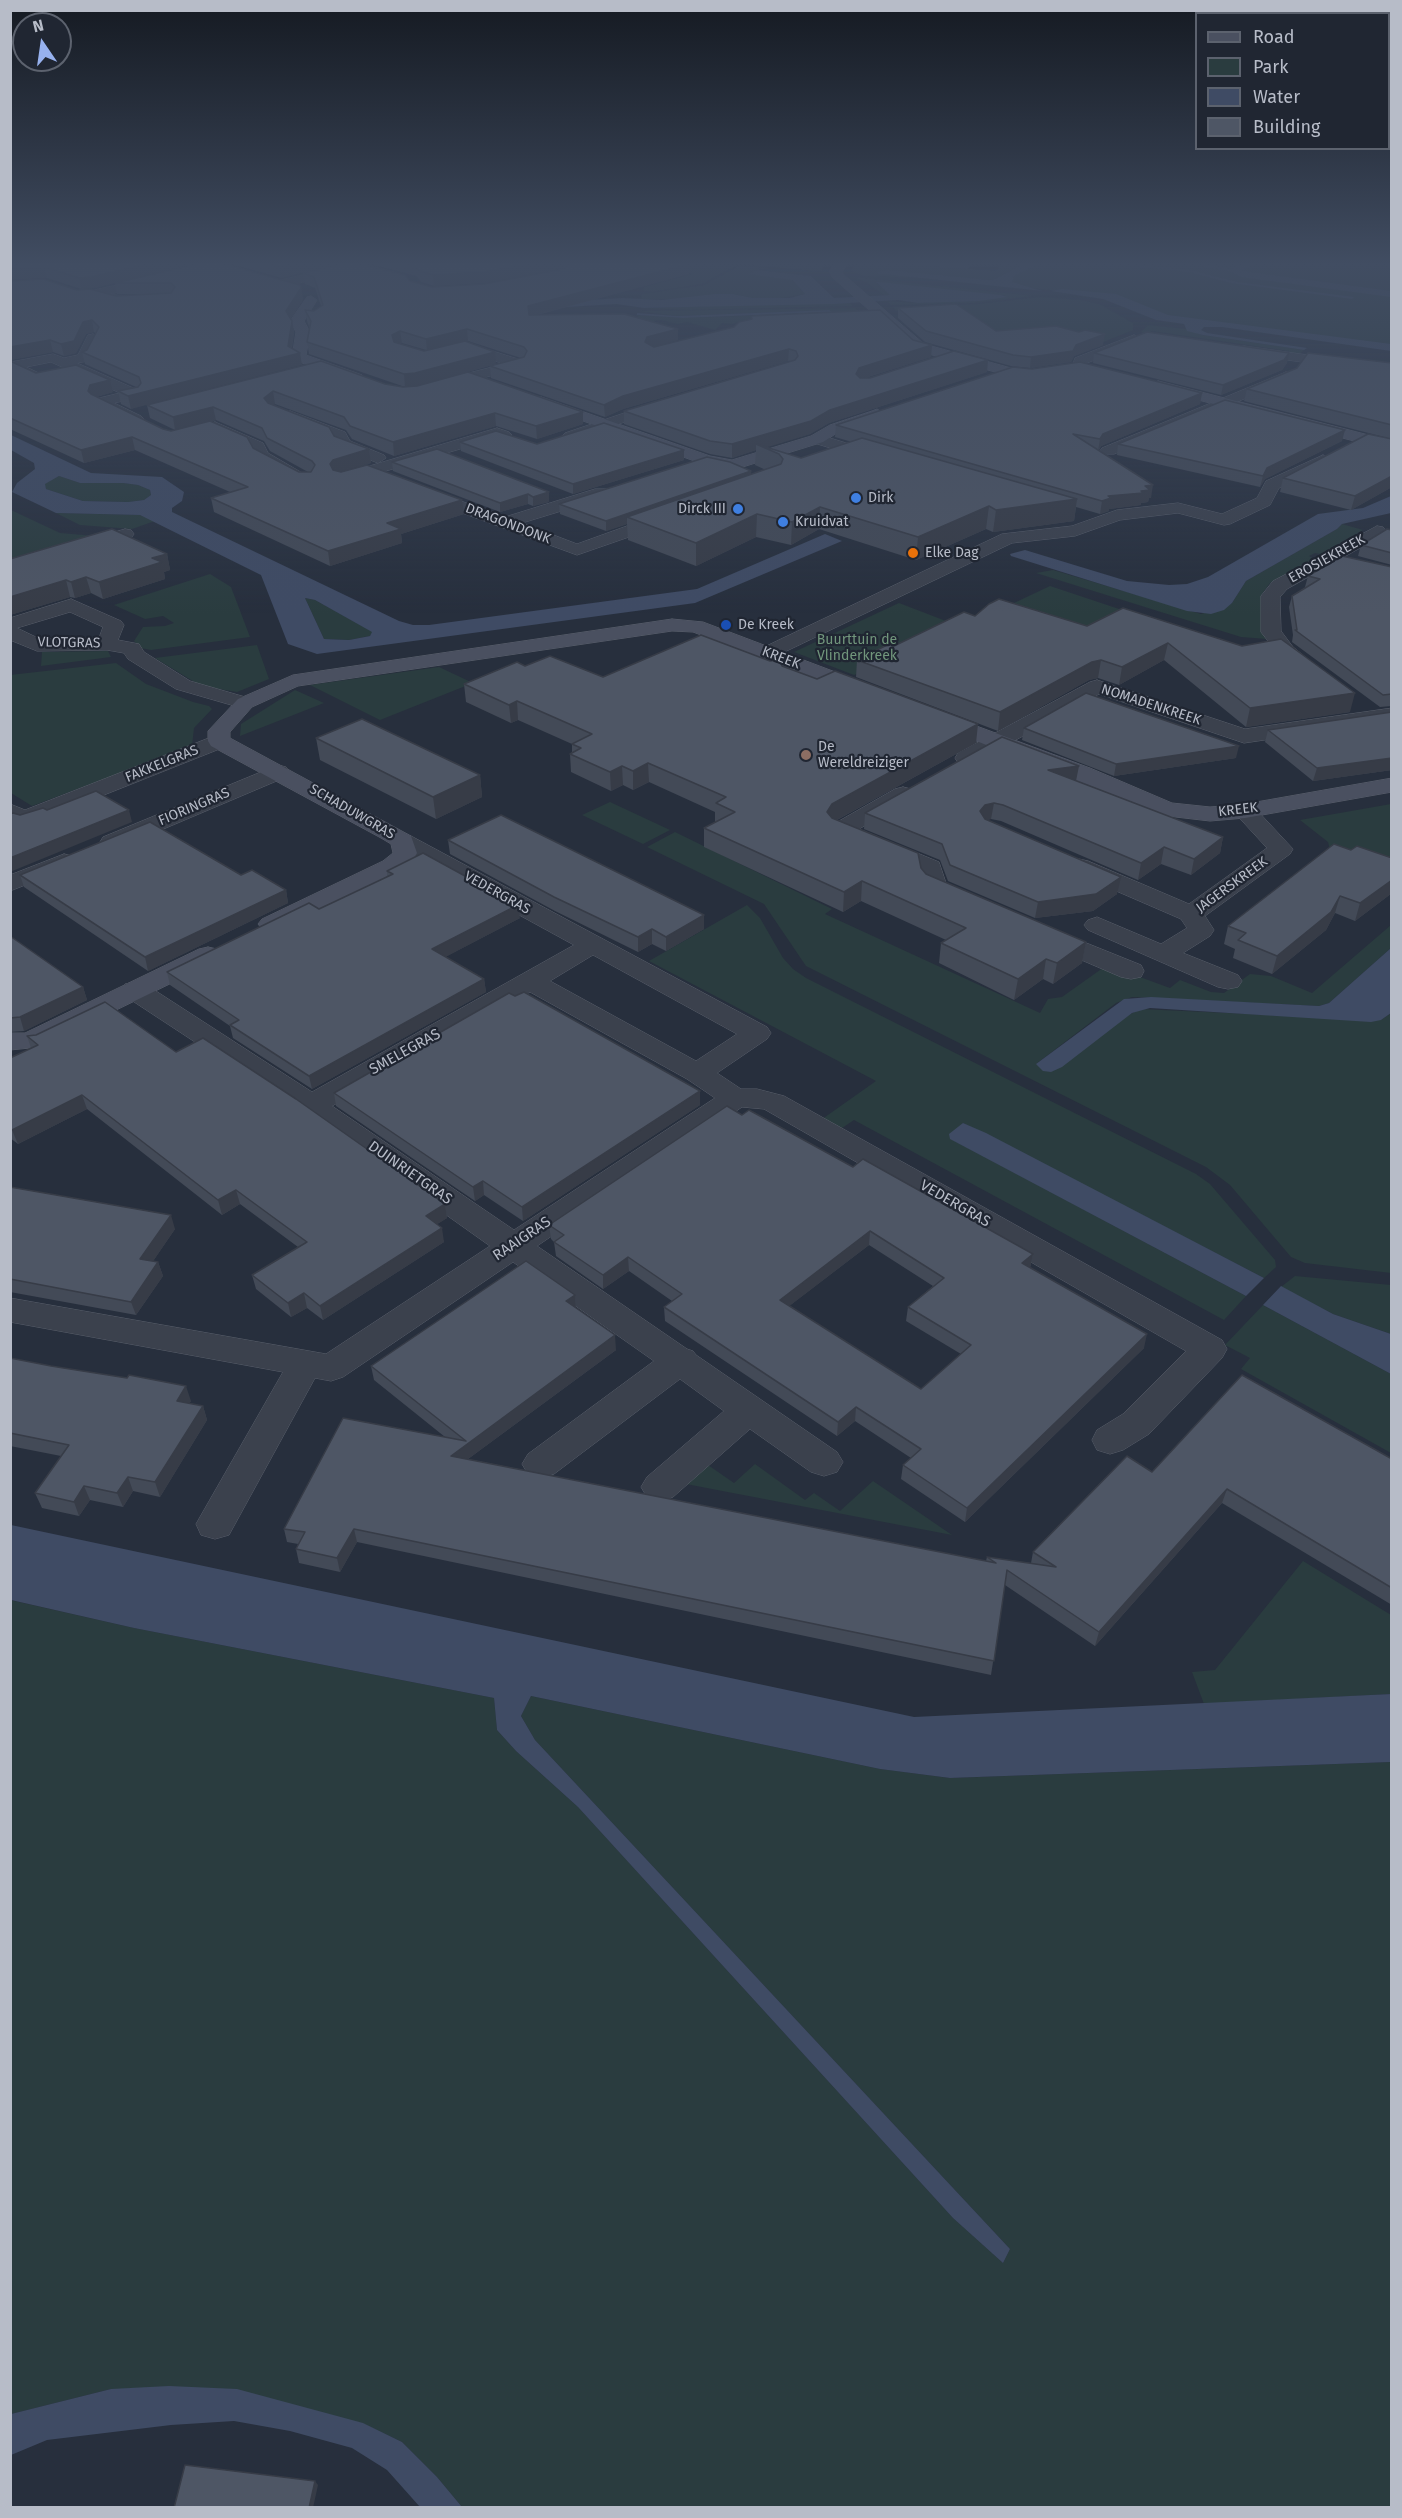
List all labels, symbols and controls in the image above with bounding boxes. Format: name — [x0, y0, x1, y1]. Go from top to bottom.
north arrow — [12, 12, 72, 72]
legend — [1195, 12, 1390, 150]
text: N — [31, 15, 46, 36]
text: Road — [1253, 26, 1295, 48]
text: Park — [1253, 56, 1288, 78]
text: Water — [1253, 86, 1300, 108]
text: Building — [1253, 116, 1320, 138]
place label: Dirk — [868, 490, 894, 506]
marker: Dirk — [849, 491, 863, 505]
street label: DRAGONDONK — [463, 500, 553, 548]
place label: Dirck III — [678, 501, 726, 517]
marker: Dirck III — [731, 502, 745, 516]
place label: Kruidvat — [795, 514, 848, 530]
marker: Kruidvat — [776, 515, 790, 529]
street label: EROSIEKREEK — [1286, 531, 1368, 587]
place label: Elke Dag — [925, 545, 979, 561]
marker: Elke Dag — [906, 546, 920, 560]
place label: De Kreek — [738, 617, 794, 633]
marker: De Kreek — [719, 618, 733, 632]
park label: Buurttuin de Vlinderkreek — [817, 632, 897, 664]
street label: VLOTGRAS — [37, 634, 101, 652]
street label: KREEK — [759, 643, 803, 673]
street label: NOMADENKREEK — [1099, 681, 1203, 729]
place label: De Wereldreiziger — [818, 739, 909, 772]
street label: FAKKELGRAS — [123, 742, 201, 786]
marker: De Wereldreiziger — [799, 748, 813, 762]
street label: SCHADUWGRAS — [306, 781, 398, 843]
street label: FIORINGRAS — [156, 784, 232, 830]
street label: KREEK — [1217, 799, 1259, 821]
street label: JAGERSKREEK — [1193, 853, 1271, 917]
street label: VEDERGRAS — [461, 868, 533, 918]
street label: SMELEGRAS — [366, 1025, 444, 1079]
street label: DUINRIETGRAS — [365, 1137, 455, 1209]
street label: VEDERGRAS — [917, 1177, 993, 1231]
street label: RAAIGRAS — [490, 1213, 554, 1265]

